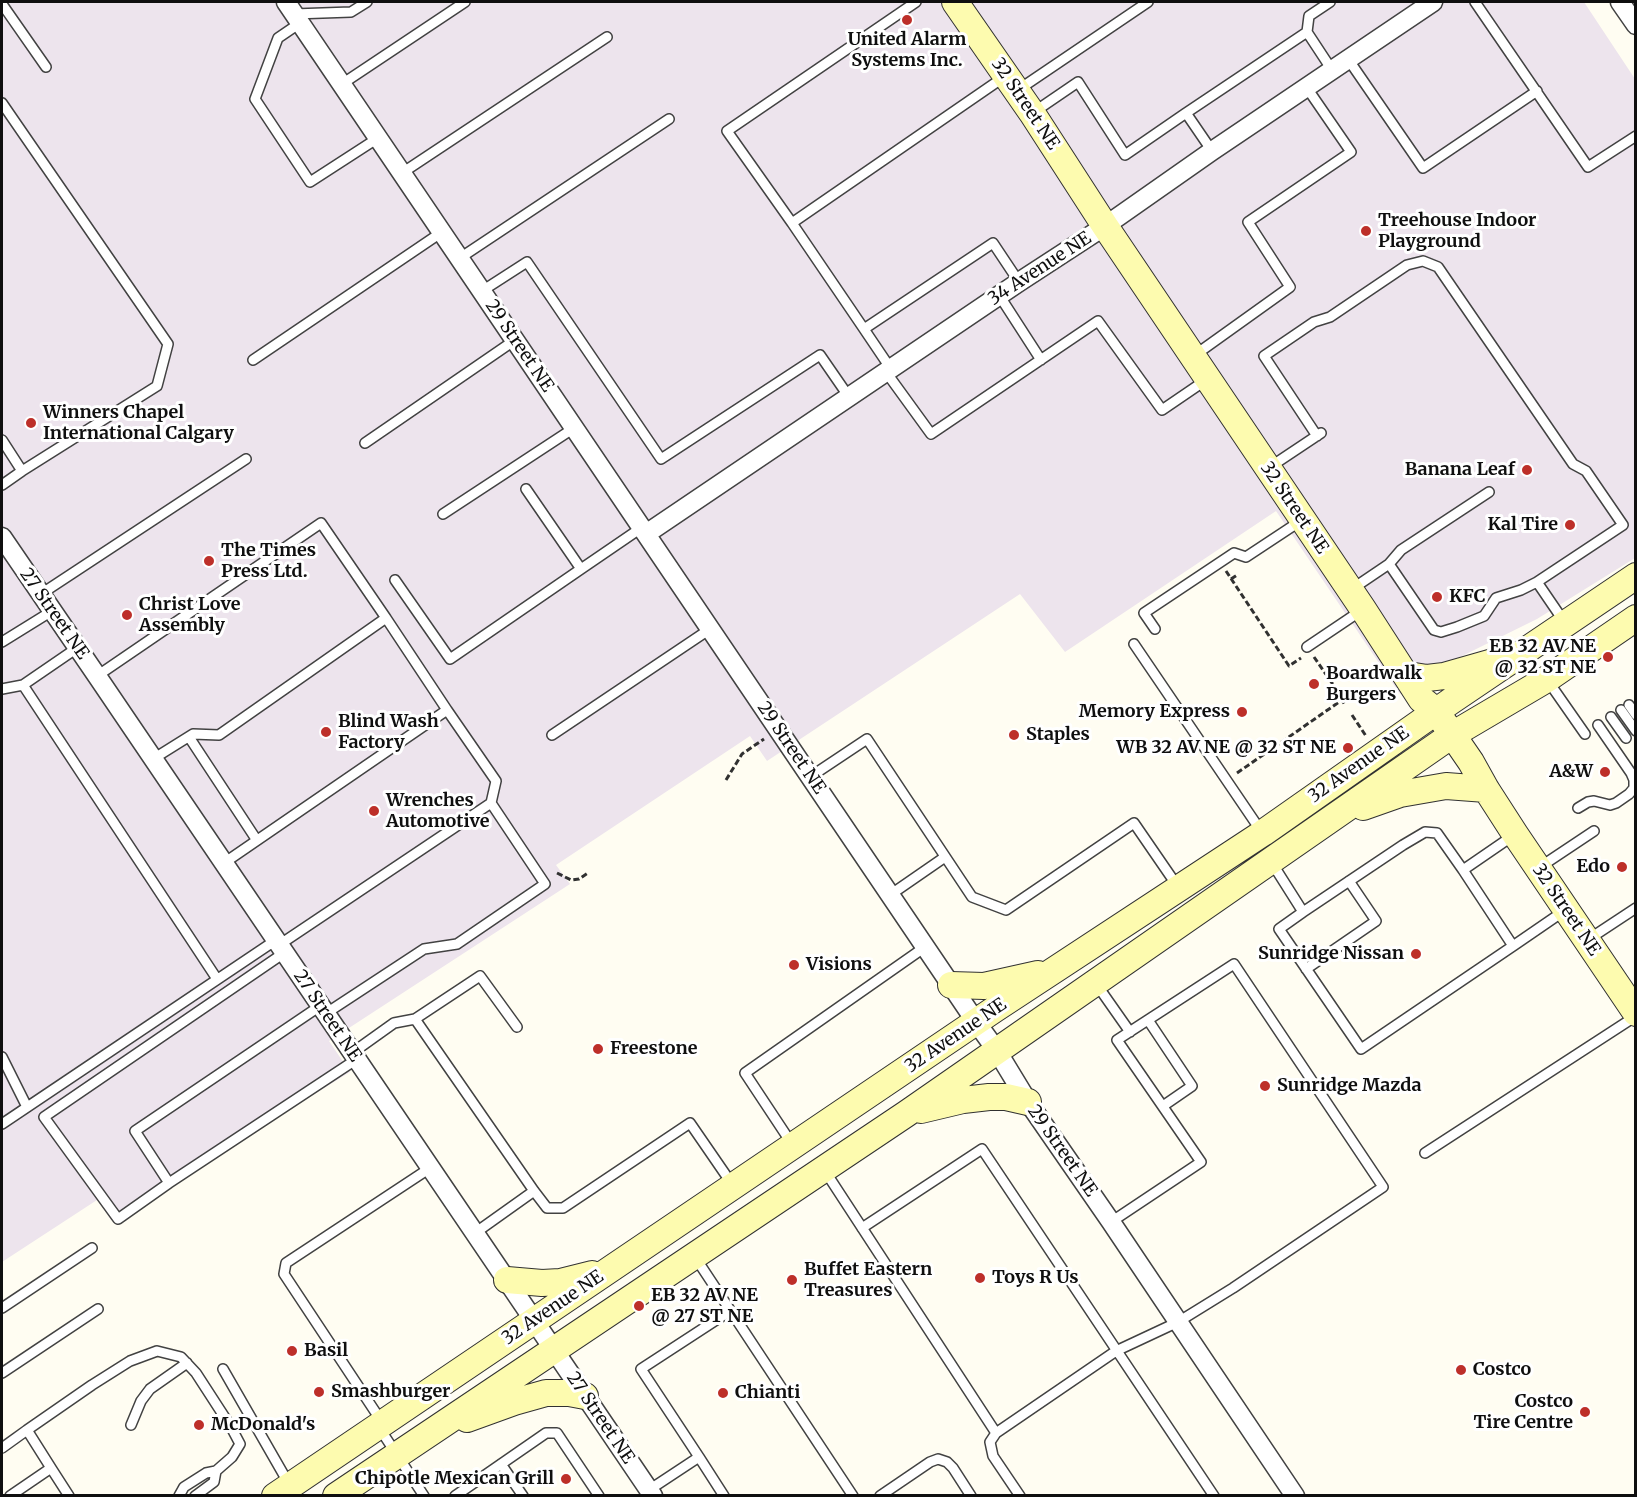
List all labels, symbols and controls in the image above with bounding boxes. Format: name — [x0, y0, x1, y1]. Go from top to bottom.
marker: United Alarm Systems Inc. — [900, 13, 914, 27]
place label: United Alarm Systems Inc. — [848, 29, 966, 72]
street label: 32 Street NE — [986, 54, 1064, 154]
place label: Treehouse Indoor Playground — [1378, 210, 1536, 252]
marker: Treehouse Indoor Playground — [1359, 224, 1373, 238]
street label: 34 Avenue NE — [985, 228, 1095, 310]
street label: 29 Street NE — [480, 296, 558, 396]
place label: Winners Chapel International Calgary — [43, 402, 234, 444]
marker: Winners Chapel International Calgary — [24, 416, 38, 430]
street label: 32 Street NE — [1255, 458, 1333, 558]
place label: Banana Leaf — [1405, 459, 1515, 481]
marker: Banana Leaf — [1520, 463, 1534, 477]
place label: Kal Tire — [1488, 514, 1558, 536]
marker: Kal Tire — [1563, 518, 1577, 532]
place label: The Times Press Ltd. — [221, 540, 316, 582]
marker: The Times Press Ltd. — [202, 554, 216, 568]
street label: 27 Street NE — [15, 564, 93, 664]
place label: KFC — [1449, 586, 1486, 608]
marker: KFC — [1430, 590, 1444, 604]
place label: Christ Love Assembly — [139, 594, 241, 636]
marker: Christ Love Assembly — [120, 608, 134, 622]
place label: EB 32 AV NE @ 32 ST NE — [1489, 636, 1596, 678]
marker: EB 32 AV NE @ 32 ST NE — [1601, 650, 1615, 664]
place label: Boardwalk Burgers — [1326, 663, 1422, 706]
marker: Boardwalk Burgers — [1307, 677, 1321, 691]
street label: 29 Street NE — [752, 698, 830, 798]
place label: Memory Express — [1079, 701, 1230, 723]
marker: Memory Express — [1235, 705, 1249, 719]
place label: Blind Wash Factory — [338, 711, 439, 754]
street label: 32 Avenue NE — [1305, 722, 1413, 808]
place label: Staples — [1026, 724, 1090, 746]
marker: Blind Wash Factory — [319, 725, 333, 739]
marker: Staples — [1007, 728, 1021, 742]
place label: WB 32 AV NE @ 32 ST NE — [1116, 737, 1336, 759]
marker: WB 32 AV NE @ 32 ST NE — [1341, 741, 1355, 755]
place label: A&W — [1549, 761, 1593, 783]
marker: A&W — [1598, 765, 1612, 779]
place label: Wrenches Automotive — [386, 790, 490, 832]
marker: Wrenches Automotive — [367, 804, 381, 818]
place label: Edo — [1576, 856, 1610, 878]
street label: 32 Street NE — [1527, 860, 1605, 960]
marker: Edo — [1615, 860, 1629, 874]
place label: Sunridge Nissan — [1258, 943, 1404, 965]
marker: Sunridge Nissan — [1409, 947, 1423, 961]
place label: Visions — [806, 954, 872, 976]
marker: Visions — [787, 958, 801, 972]
street label: 27 Street NE — [288, 966, 366, 1066]
street label: 32 Avenue NE — [901, 994, 1011, 1078]
place label: Freestone — [610, 1038, 697, 1060]
marker: Freestone — [591, 1042, 605, 1056]
place label: Sunridge Mazda — [1277, 1075, 1421, 1097]
marker: Sunridge Mazda — [1258, 1079, 1272, 1093]
street label: 29 Street NE — [1023, 1101, 1101, 1201]
place label: Buffet Eastern Treasures — [804, 1259, 932, 1302]
street label: 32 Avenue NE — [498, 1266, 608, 1350]
place label: Toys R Us — [992, 1267, 1079, 1289]
marker: Toys R Us — [973, 1271, 987, 1285]
marker: Buffet Eastern Treasures — [785, 1273, 799, 1287]
place label: EB 32 AV NE @ 27 ST NE — [651, 1285, 758, 1328]
marker: EB 32 AV NE @ 27 ST NE — [632, 1299, 646, 1313]
place label: Basil — [304, 1340, 348, 1362]
marker: Basil — [285, 1344, 299, 1358]
place label: Costco — [1473, 1359, 1531, 1381]
marker: Costco — [1454, 1363, 1468, 1377]
street label: 27 Street NE — [561, 1368, 639, 1468]
place label: Smashburger — [331, 1381, 450, 1403]
place label: Chianti — [735, 1382, 800, 1404]
marker: Smashburger — [312, 1385, 326, 1399]
marker: Chianti — [716, 1386, 730, 1400]
place label: Costco Tire Centre — [1473, 1391, 1573, 1434]
marker: Costco Tire Centre — [1578, 1405, 1592, 1419]
place label: McDonald's — [211, 1414, 315, 1436]
marker: McDonald's — [192, 1418, 206, 1432]
place label: Chipotle Mexican Grill — [355, 1468, 554, 1490]
marker: Chipotle Mexican Grill — [559, 1472, 573, 1486]

